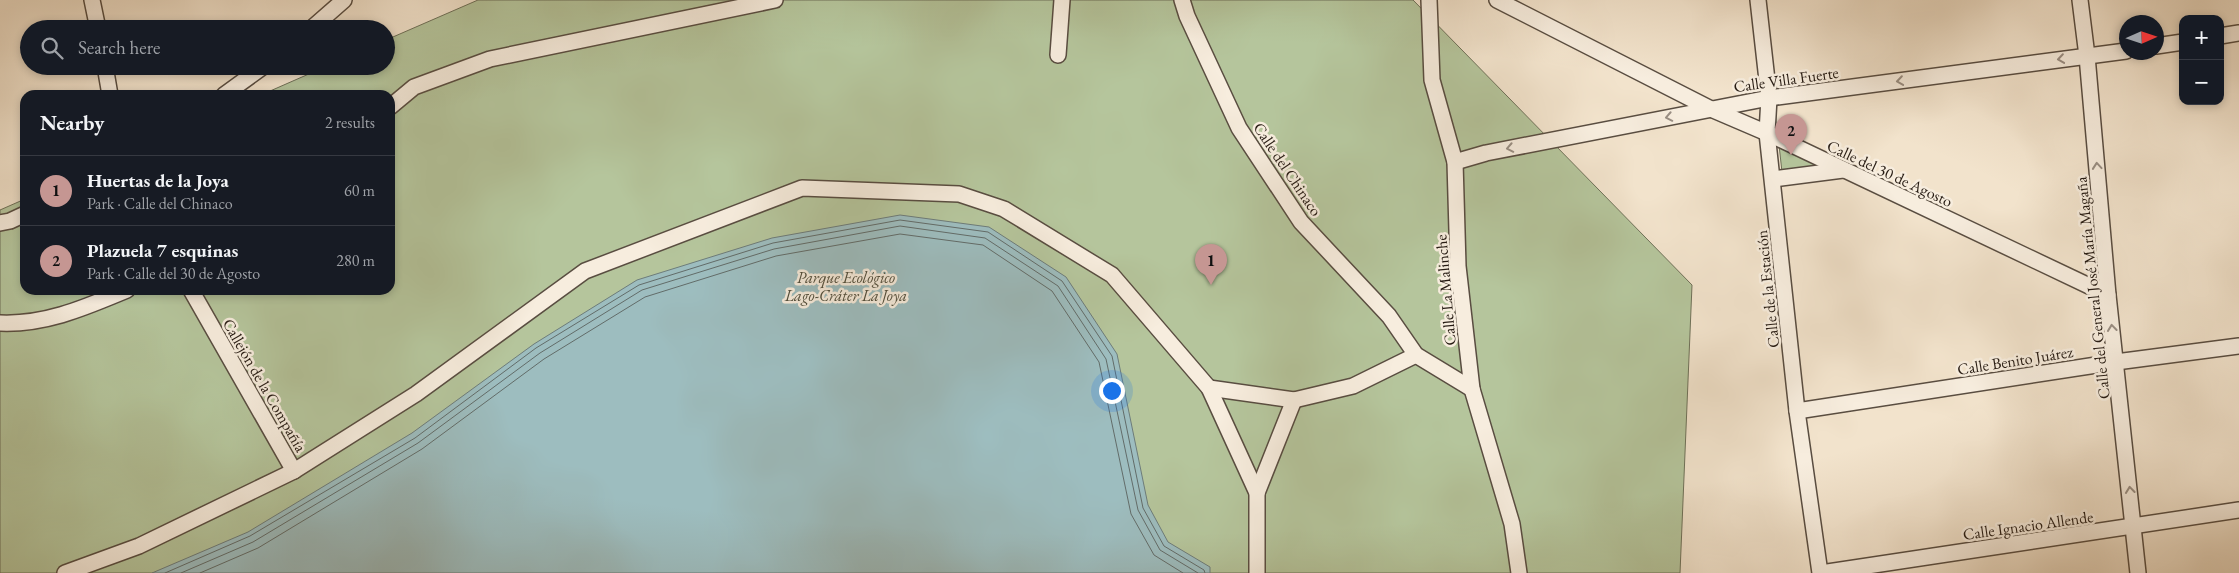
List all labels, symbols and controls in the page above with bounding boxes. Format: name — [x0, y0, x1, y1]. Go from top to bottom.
north arrow — [2119, 15, 2164, 60]
map controls — [2179, 15, 2224, 105]
button: + — [2179, 15, 2224, 60]
search box — [20, 20, 395, 75]
icon: search — [38, 34, 66, 62]
text: Search here — [78, 35, 160, 60]
one-way arrow — [2056, 54, 2065, 64]
button: − — [2179, 60, 2224, 105]
street label: Calle Villa Fuerte — [1732, 62, 1840, 97]
one-way arrow — [1895, 75, 1903, 86]
text: Nearby — [40, 109, 104, 136]
one-way arrow — [1665, 111, 1674, 122]
text: 2 results — [325, 112, 375, 133]
pin: 2 — [1775, 114, 1807, 155]
street label: Calle del Chinaco — [1248, 118, 1327, 220]
street label: Calle del 30 de Agosto — [1824, 135, 1956, 212]
one-way arrow — [1505, 143, 1514, 153]
one-way arrow — [2092, 162, 2103, 170]
text: Huertas de la Joya — [87, 168, 229, 193]
street label: Calle del General José María Magaña — [2070, 175, 2115, 400]
text: 1 — [52, 180, 60, 201]
text: 60 m — [344, 180, 375, 201]
text: Park · Calle del Chinaco — [87, 193, 233, 214]
street label: Calle de la Estación — [1751, 229, 1784, 349]
street label: Calle La Malinche — [1430, 234, 1461, 346]
text: Plazuela 7 esquinas — [87, 238, 238, 263]
pin: 1 — [1195, 244, 1227, 285]
text: 2 — [52, 250, 60, 271]
text: 280 m — [336, 250, 375, 271]
text: Park · Calle del 30 de Agosto — [87, 263, 260, 284]
park label: Parque Ecológico Lago-Cráter La Joya — [784, 267, 907, 306]
street label: Callejón de la Compañía — [218, 315, 312, 456]
one-way arrow — [2107, 324, 2118, 332]
street label: Calle Benito Juárez — [1956, 341, 2074, 380]
your location — [1099, 378, 1125, 404]
one-way arrow — [2125, 485, 2136, 493]
street label: Calle Ignacio Allende — [1962, 506, 2095, 545]

